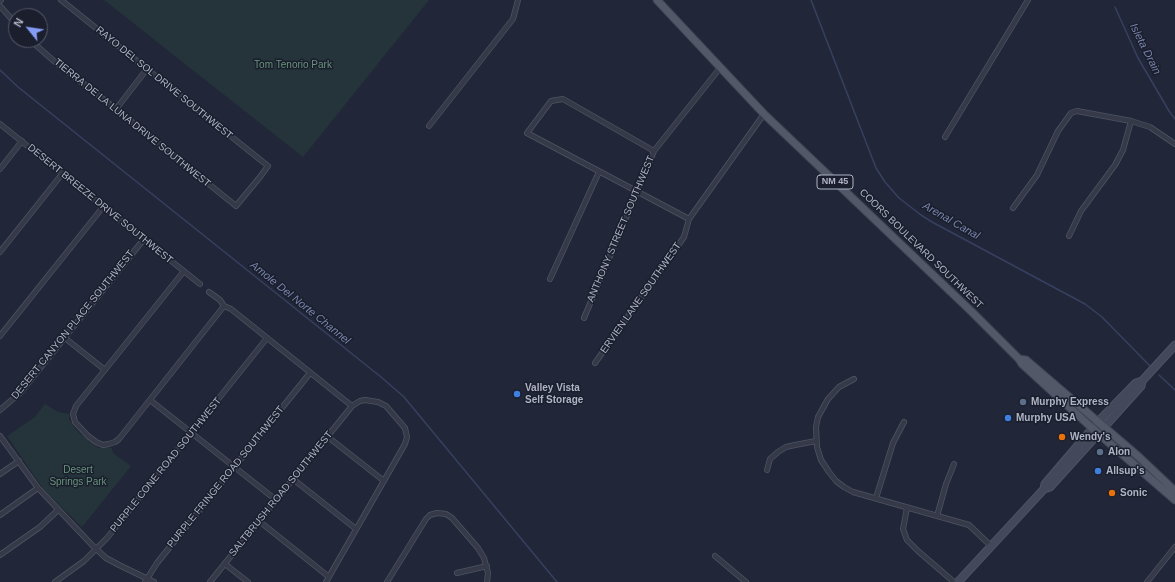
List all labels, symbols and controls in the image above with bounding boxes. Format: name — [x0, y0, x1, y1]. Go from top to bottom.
north arrow — [8, 8, 48, 48]
text: N — [11, 16, 26, 29]
water label: Isleta Drain — [1126, 21, 1164, 77]
street label: RAYO DEL SOL DRIVE SOUTHWEST — [93, 24, 235, 142]
street label: TIERRA DE LA LUNA DRIVE SOUTHWEST — [51, 56, 213, 190]
park label: Tom Tenorio Park — [254, 59, 332, 71]
street label: DESERT BREEZE DRIVE SOUTHWEST — [25, 142, 175, 266]
street label: ANTHONY STREET SOUTHWEST — [585, 154, 657, 304]
road number: NM 45 — [817, 175, 853, 189]
street label: COORS BOULEVARD SOUTHWEST — [857, 187, 985, 311]
water label: Arenal Canal — [920, 199, 982, 243]
street label: ERVIEN LANE SOUTHWEST — [598, 240, 684, 356]
street label: DESERT CANYON PLACE SOUTHWEST — [9, 248, 137, 402]
water label: Amole Del Norte Channel — [247, 259, 353, 347]
place label: Valley Vista Self Storage — [525, 382, 583, 406]
marker: Valley Vista Self Storage — [512, 389, 522, 399]
street label: PURPLE CONE ROAD SOUTHWEST — [108, 395, 224, 535]
place label: Murphy Express — [1031, 396, 1109, 408]
marker: Murphy Express — [1018, 397, 1028, 407]
street label: PURPLE FRINGE ROAD SOUTHWEST — [165, 404, 287, 550]
place label: Murphy USA — [1016, 412, 1076, 424]
marker: Murphy USA — [1003, 413, 1013, 423]
street label: SALTBRUSH ROAD SOUTHWEST — [227, 429, 335, 559]
place label: Wendy's — [1070, 431, 1111, 443]
marker: Wendy's — [1057, 432, 1067, 442]
place label: Alon — [1108, 446, 1130, 458]
marker: Alon — [1095, 447, 1105, 457]
park label: Desert Springs Park — [49, 464, 107, 488]
place label: Allsup's — [1106, 465, 1144, 477]
marker: Allsup's — [1093, 466, 1103, 476]
place label: Sonic — [1120, 487, 1147, 499]
marker: Sonic — [1107, 488, 1117, 498]

